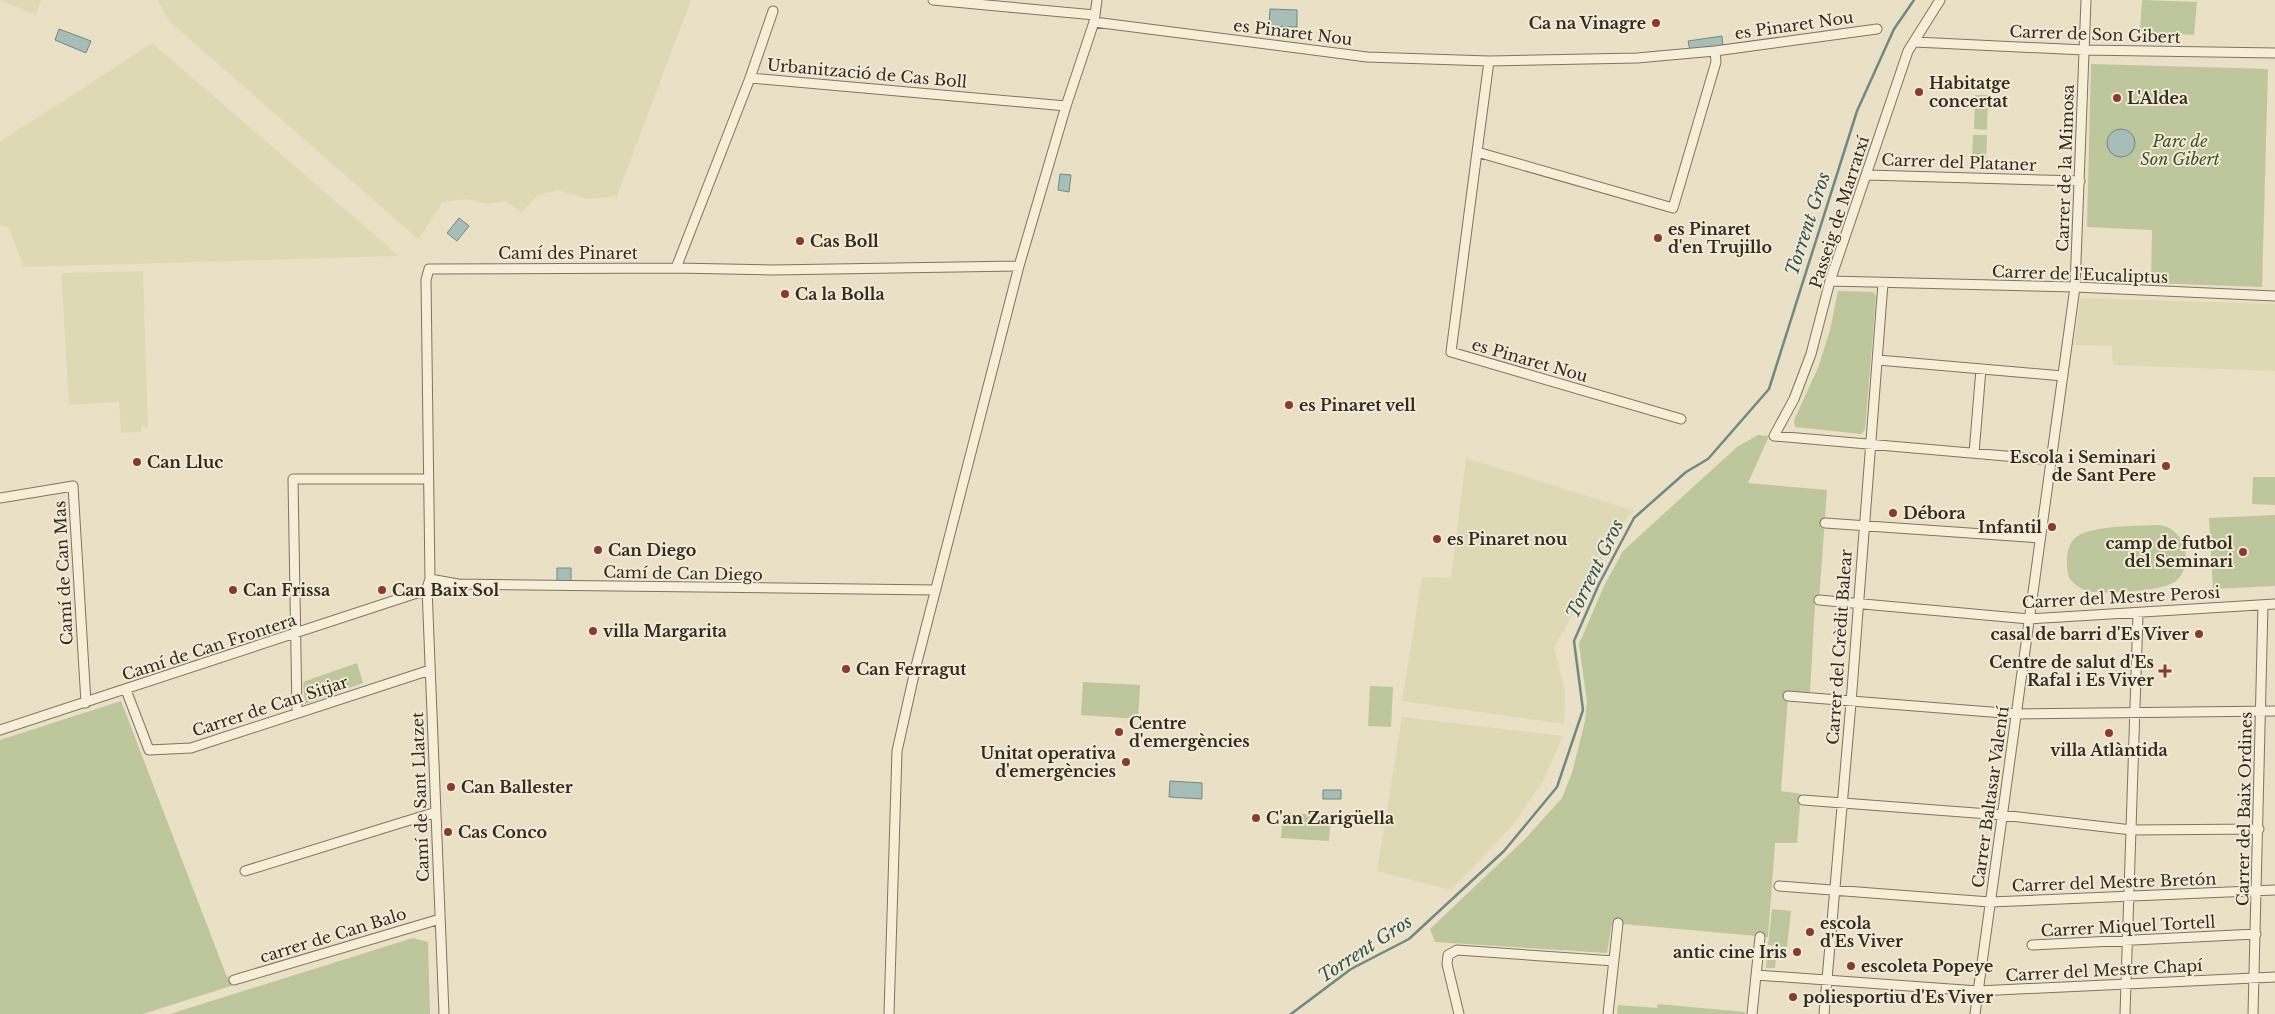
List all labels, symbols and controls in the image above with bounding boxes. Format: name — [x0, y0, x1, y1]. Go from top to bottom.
street label: es Pinaret Nou — [1733, 7, 1855, 43]
place label: Ca na Vinagre — [1529, 13, 1646, 33]
street label: es Pinaret Nou — [1232, 15, 1354, 49]
marker: Ca na Vinagre — [1650, 17, 1662, 29]
street label: Carrer de Son Gibert — [2009, 21, 2181, 47]
street label: Urbanització de Cas Boll — [766, 54, 968, 92]
place label: Habitatge concertat — [1929, 73, 2010, 111]
street label: Carrer de la Mimosa — [2052, 84, 2078, 252]
marker: Habitatge concertat — [1913, 86, 1925, 98]
place label: L'Aldea — [2127, 88, 2188, 108]
marker: L'Aldea — [2111, 92, 2123, 104]
park label: Parc de Son Gibert — [2140, 131, 2220, 169]
street label: Passeig de Marratxí — [1805, 133, 1873, 291]
street label: Carrer del Plataner — [1881, 149, 2037, 175]
water label: Torrent Gros — [1781, 169, 1835, 279]
place label: es Pinaret d'en Trujillo — [1668, 219, 1772, 257]
place label: Cas Boll — [810, 231, 879, 251]
marker: es Pinaret d'en Trujillo — [1652, 232, 1664, 244]
marker: Cas Boll — [794, 235, 806, 247]
street label: Camí des Pinaret — [498, 243, 638, 263]
street label: Carrer de l'Eucaliptus — [1992, 261, 2168, 287]
place label: Ca la Bolla — [795, 284, 885, 304]
marker: Ca la Bolla — [779, 288, 791, 300]
street label: es Pinaret Nou — [1470, 334, 1591, 386]
place label: es Pinaret vell — [1299, 395, 1416, 415]
marker: es Pinaret vell — [1283, 399, 1295, 411]
place label: Escola i Seminari de Sant Pere — [2010, 447, 2156, 485]
place label: Can Lluc — [147, 452, 223, 472]
marker: Can Lluc — [131, 456, 143, 468]
marker: Escola i Seminari de Sant Pere — [2160, 460, 2172, 472]
street label: Camí de Can Mas — [49, 500, 77, 646]
place label: Débora — [1903, 503, 1966, 523]
marker: Débora — [1887, 507, 1899, 519]
water label: Torrent Gros — [1562, 516, 1629, 622]
place label: Infantil — [1978, 517, 2042, 537]
marker: Infantil — [2046, 521, 2058, 533]
place label: es Pinaret nou — [1447, 529, 1568, 549]
marker: es Pinaret nou — [1431, 533, 1443, 545]
place label: camp de futbol del Seminari — [2105, 533, 2233, 571]
place label: Can Diego — [608, 540, 696, 560]
marker: Can Diego — [592, 544, 604, 556]
marker: camp de futbol del Seminari — [2237, 546, 2249, 558]
street label: Carrer del Crèdit Balear — [1822, 548, 1856, 745]
street label: Camí de Can Diego — [603, 562, 763, 584]
place label: Can Frissa — [243, 580, 330, 600]
place label: Can Baix Sol — [392, 580, 500, 600]
street label: Carrer del Mestre Perosi — [2021, 582, 2221, 612]
marker: Can Frissa — [227, 584, 239, 596]
marker: Can Baix Sol — [376, 584, 388, 596]
street label: Camí de Can Frontera — [119, 609, 299, 685]
place label: villa Margarita — [603, 621, 727, 641]
place label: casal de barri d'Es Viver — [1991, 624, 2189, 644]
marker: villa Margarita — [587, 625, 599, 637]
marker: casal de barri d'Es Viver — [2193, 628, 2205, 640]
place label: Centre de salut d'Es Rafal i Es Viver — [1989, 652, 2154, 690]
place label: Can Ferragut — [856, 659, 967, 679]
marker: Can Ferragut — [840, 663, 852, 675]
marker: Centre de salut d'Es Rafal i Es Viver — [2158, 664, 2172, 678]
street label: Carrer de Can Sitjar — [189, 671, 351, 741]
street label: Carrer Baltasar Valentí — [1967, 704, 2013, 889]
street label: Camí de Sant Llatzet — [407, 712, 433, 882]
street label: Carrer del Baix Ordines — [2232, 712, 2256, 906]
place label: Centre d'emergències — [1129, 713, 1250, 751]
marker: Centre d'emergències — [1113, 726, 1125, 738]
marker: villa Atlàntida — [2103, 727, 2115, 739]
place label: villa Atlàntida — [2050, 740, 2168, 760]
place label: Unitat operativa d'emergències — [980, 743, 1116, 781]
marker: Unitat operativa d'emergències — [1120, 756, 1132, 768]
place label: Can Ballester — [461, 777, 573, 797]
marker: Can Ballester — [445, 781, 457, 793]
place label: C'an Zarigüella — [1266, 808, 1394, 828]
marker: C'an Zarigüella — [1250, 812, 1262, 824]
place label: Cas Conco — [458, 822, 547, 842]
marker: Cas Conco — [442, 826, 454, 838]
street label: Carrer del Mestre Bretón — [2011, 868, 2217, 896]
street label: carrer de Can Balo — [257, 903, 409, 967]
water label: Torrent Gros — [1314, 910, 1416, 988]
street label: Carrer Miquel Tortell — [2040, 911, 2216, 941]
place label: escola d'Es Viver — [1820, 913, 1903, 951]
marker: escola d'Es Viver — [1804, 926, 1816, 938]
place label: antic cine Iris — [1673, 942, 1787, 962]
marker: antic cine Iris — [1791, 946, 1803, 958]
street label: Carrer del Mestre Chapí — [2005, 955, 2204, 985]
place label: escoleta Popeye — [1861, 956, 1993, 976]
marker: escoleta Popeye — [1845, 960, 1857, 972]
place label: poliesportiu d'Es Viver — [1803, 987, 1993, 1007]
marker: poliesportiu d'Es Viver — [1787, 991, 1799, 1003]

